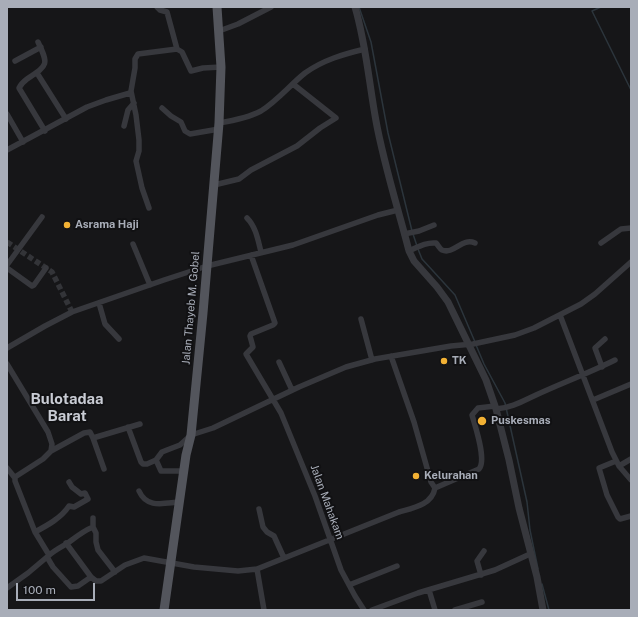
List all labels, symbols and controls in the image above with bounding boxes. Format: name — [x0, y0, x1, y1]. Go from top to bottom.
place label: Asrama Haji — [75, 218, 139, 232]
marker: Asrama Haji — [62, 220, 72, 230]
street label: Jalan Thayeb M. Gobel — [179, 251, 203, 365]
place label: TK — [452, 354, 467, 368]
marker: TK — [439, 356, 449, 366]
district label: Bulotadaa Barat — [31, 390, 103, 425]
place label: Puskesmas — [491, 414, 550, 428]
marker: Puskesmas — [476, 415, 488, 427]
street label: Jalan Mahakam — [307, 463, 347, 541]
place label: Kelurahan — [424, 469, 478, 483]
marker: Kelurahan — [411, 471, 421, 481]
scale bar — [18, 575, 97, 601]
text: 100 m — [23, 583, 56, 597]

